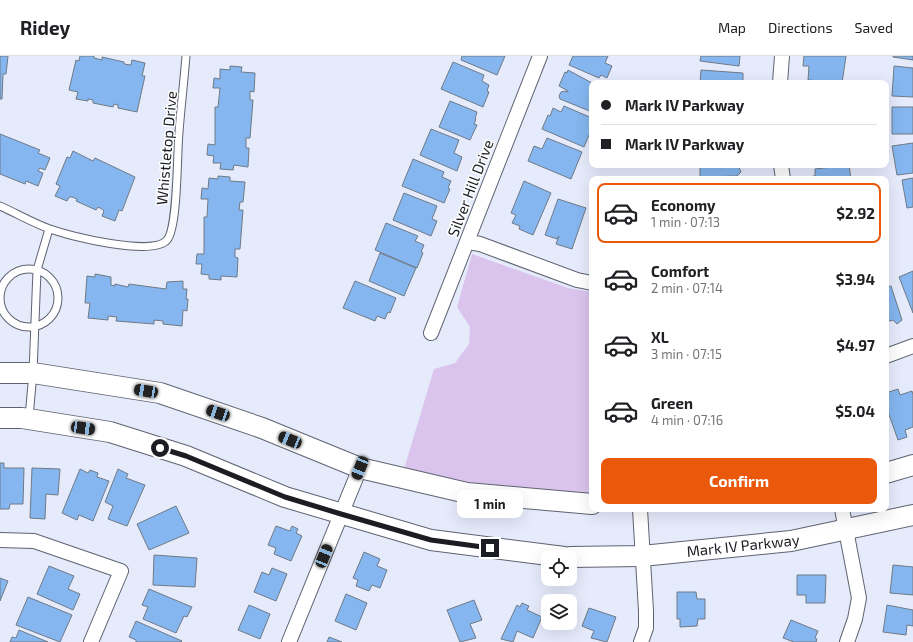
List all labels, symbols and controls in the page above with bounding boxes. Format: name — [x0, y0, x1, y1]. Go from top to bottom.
text: Ridey — [20, 16, 70, 39]
text: Map — [718, 19, 746, 36]
text: Directions — [768, 19, 833, 36]
text: Saved — [855, 19, 893, 36]
street label: Whistletop Drive — [152, 90, 180, 206]
text: Mark IV Parkway — [625, 96, 744, 114]
text: Mark IV Parkway — [625, 135, 744, 153]
street label: Silver Hill Drive — [443, 137, 497, 239]
icon: car — [603, 195, 639, 231]
text: Economy — [651, 196, 716, 214]
text: $2.92 — [836, 204, 875, 222]
text: 1 min · 07:13 — [651, 214, 720, 230]
icon: car — [603, 261, 639, 297]
text: Comfort — [651, 262, 709, 280]
text: $3.94 — [836, 270, 875, 288]
text: 2 min · 07:14 — [651, 280, 723, 296]
icon: car — [603, 327, 639, 363]
text: XL — [651, 328, 669, 346]
text: $4.97 — [836, 336, 875, 354]
text: 3 min · 07:15 — [651, 346, 722, 362]
car — [133, 383, 159, 399]
icon: car — [603, 393, 639, 429]
text: Green — [651, 394, 693, 412]
text: $5.04 — [835, 402, 875, 420]
car — [205, 403, 231, 423]
text: 4 min · 07:16 — [651, 412, 723, 428]
car — [70, 420, 96, 436]
car — [277, 430, 303, 450]
route start — [151, 439, 169, 457]
car — [350, 455, 370, 481]
button: Confirm — [601, 458, 877, 504]
callout: 1 min — [457, 490, 523, 518]
text: 1 min — [474, 496, 506, 512]
street label: Mark IV Parkway — [686, 530, 800, 560]
route end — [481, 539, 499, 557]
car — [314, 543, 334, 569]
map controls — [541, 550, 577, 630]
button: locate — [541, 550, 577, 586]
button: layers — [541, 594, 577, 630]

